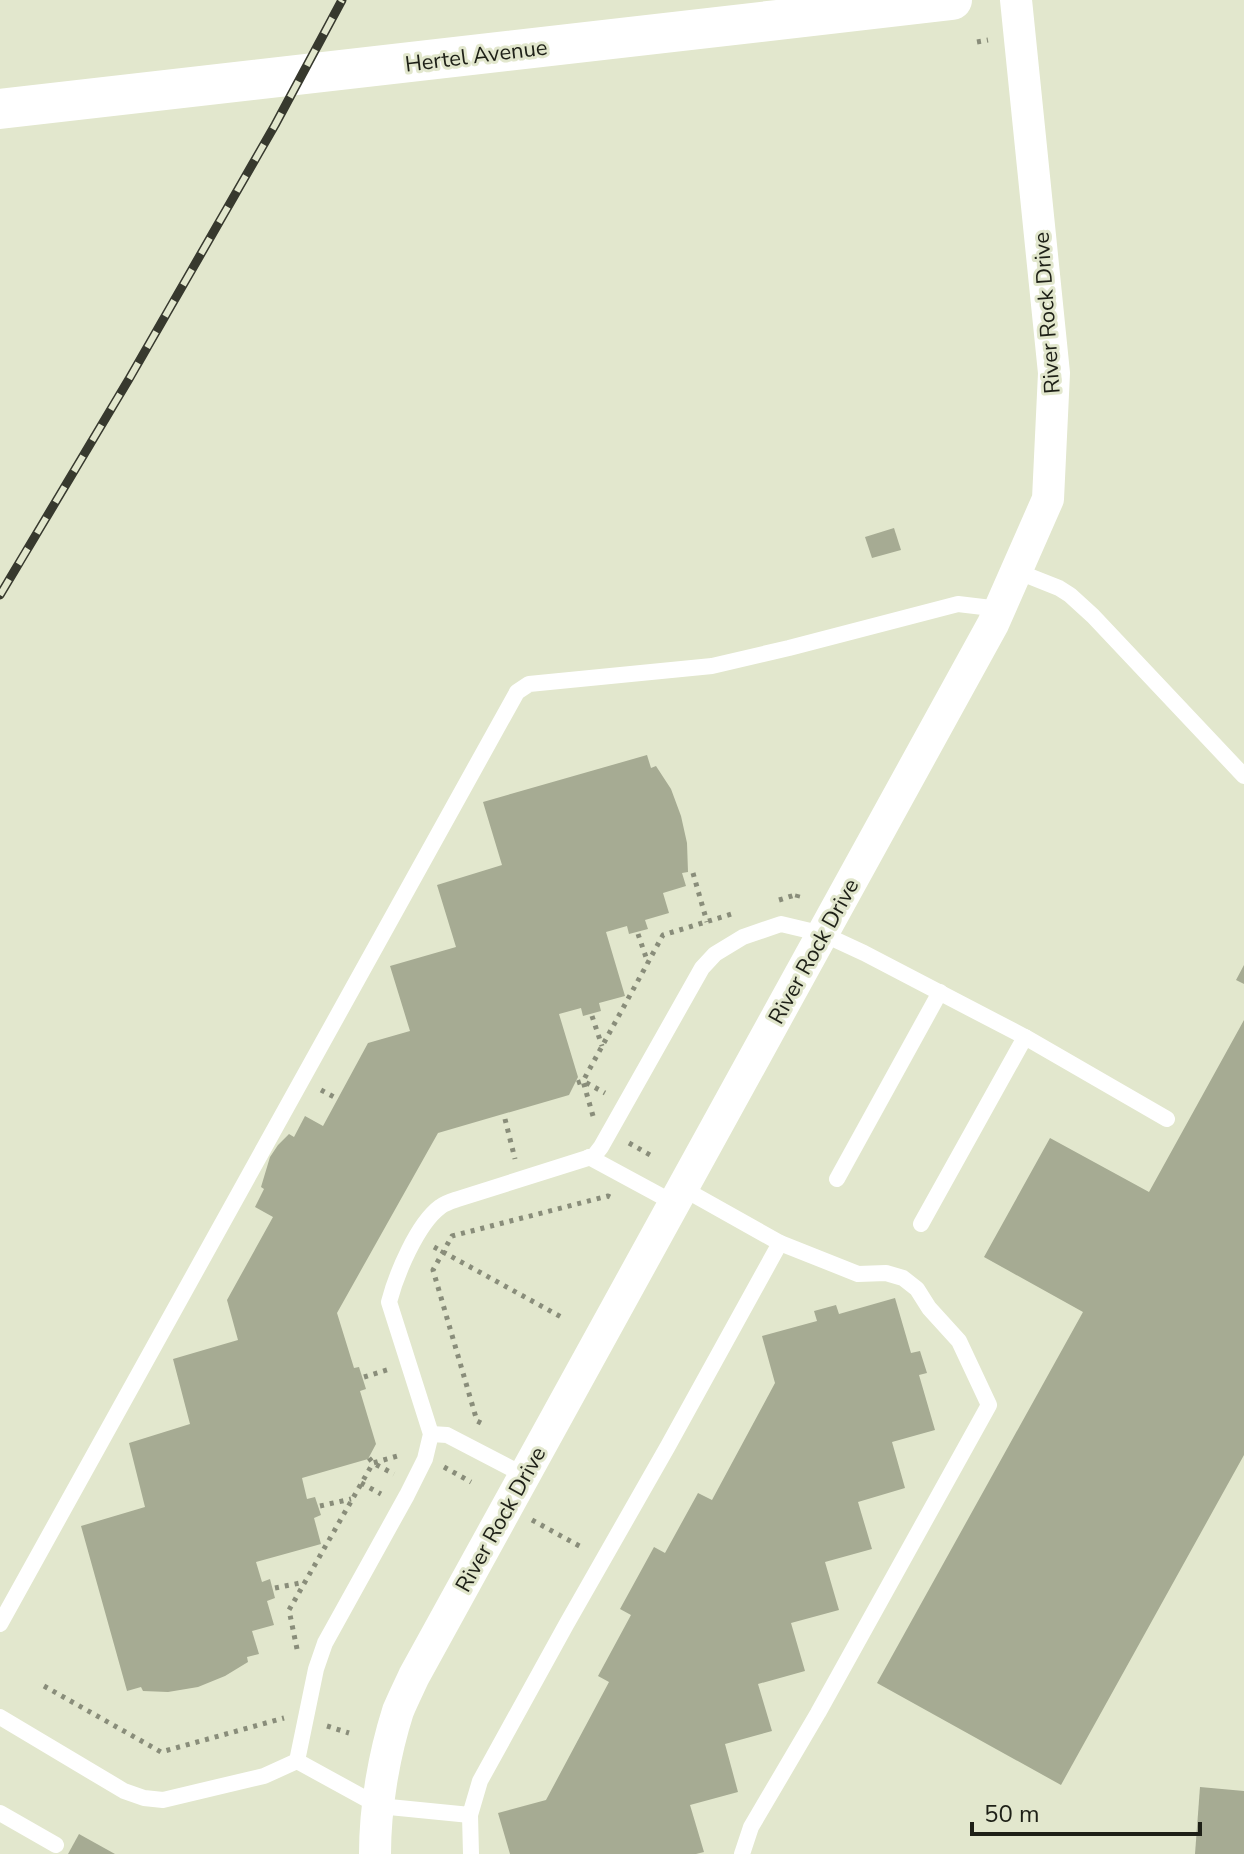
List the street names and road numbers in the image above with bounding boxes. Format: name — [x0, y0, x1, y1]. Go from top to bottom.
street label: Hertel Avenue — [403, 32, 549, 80]
street label: River Rock Drive — [1026, 231, 1068, 395]
street label: River Rock Drive — [761, 873, 866, 1030]
street label: River Rock Drive — [448, 1441, 553, 1598]

